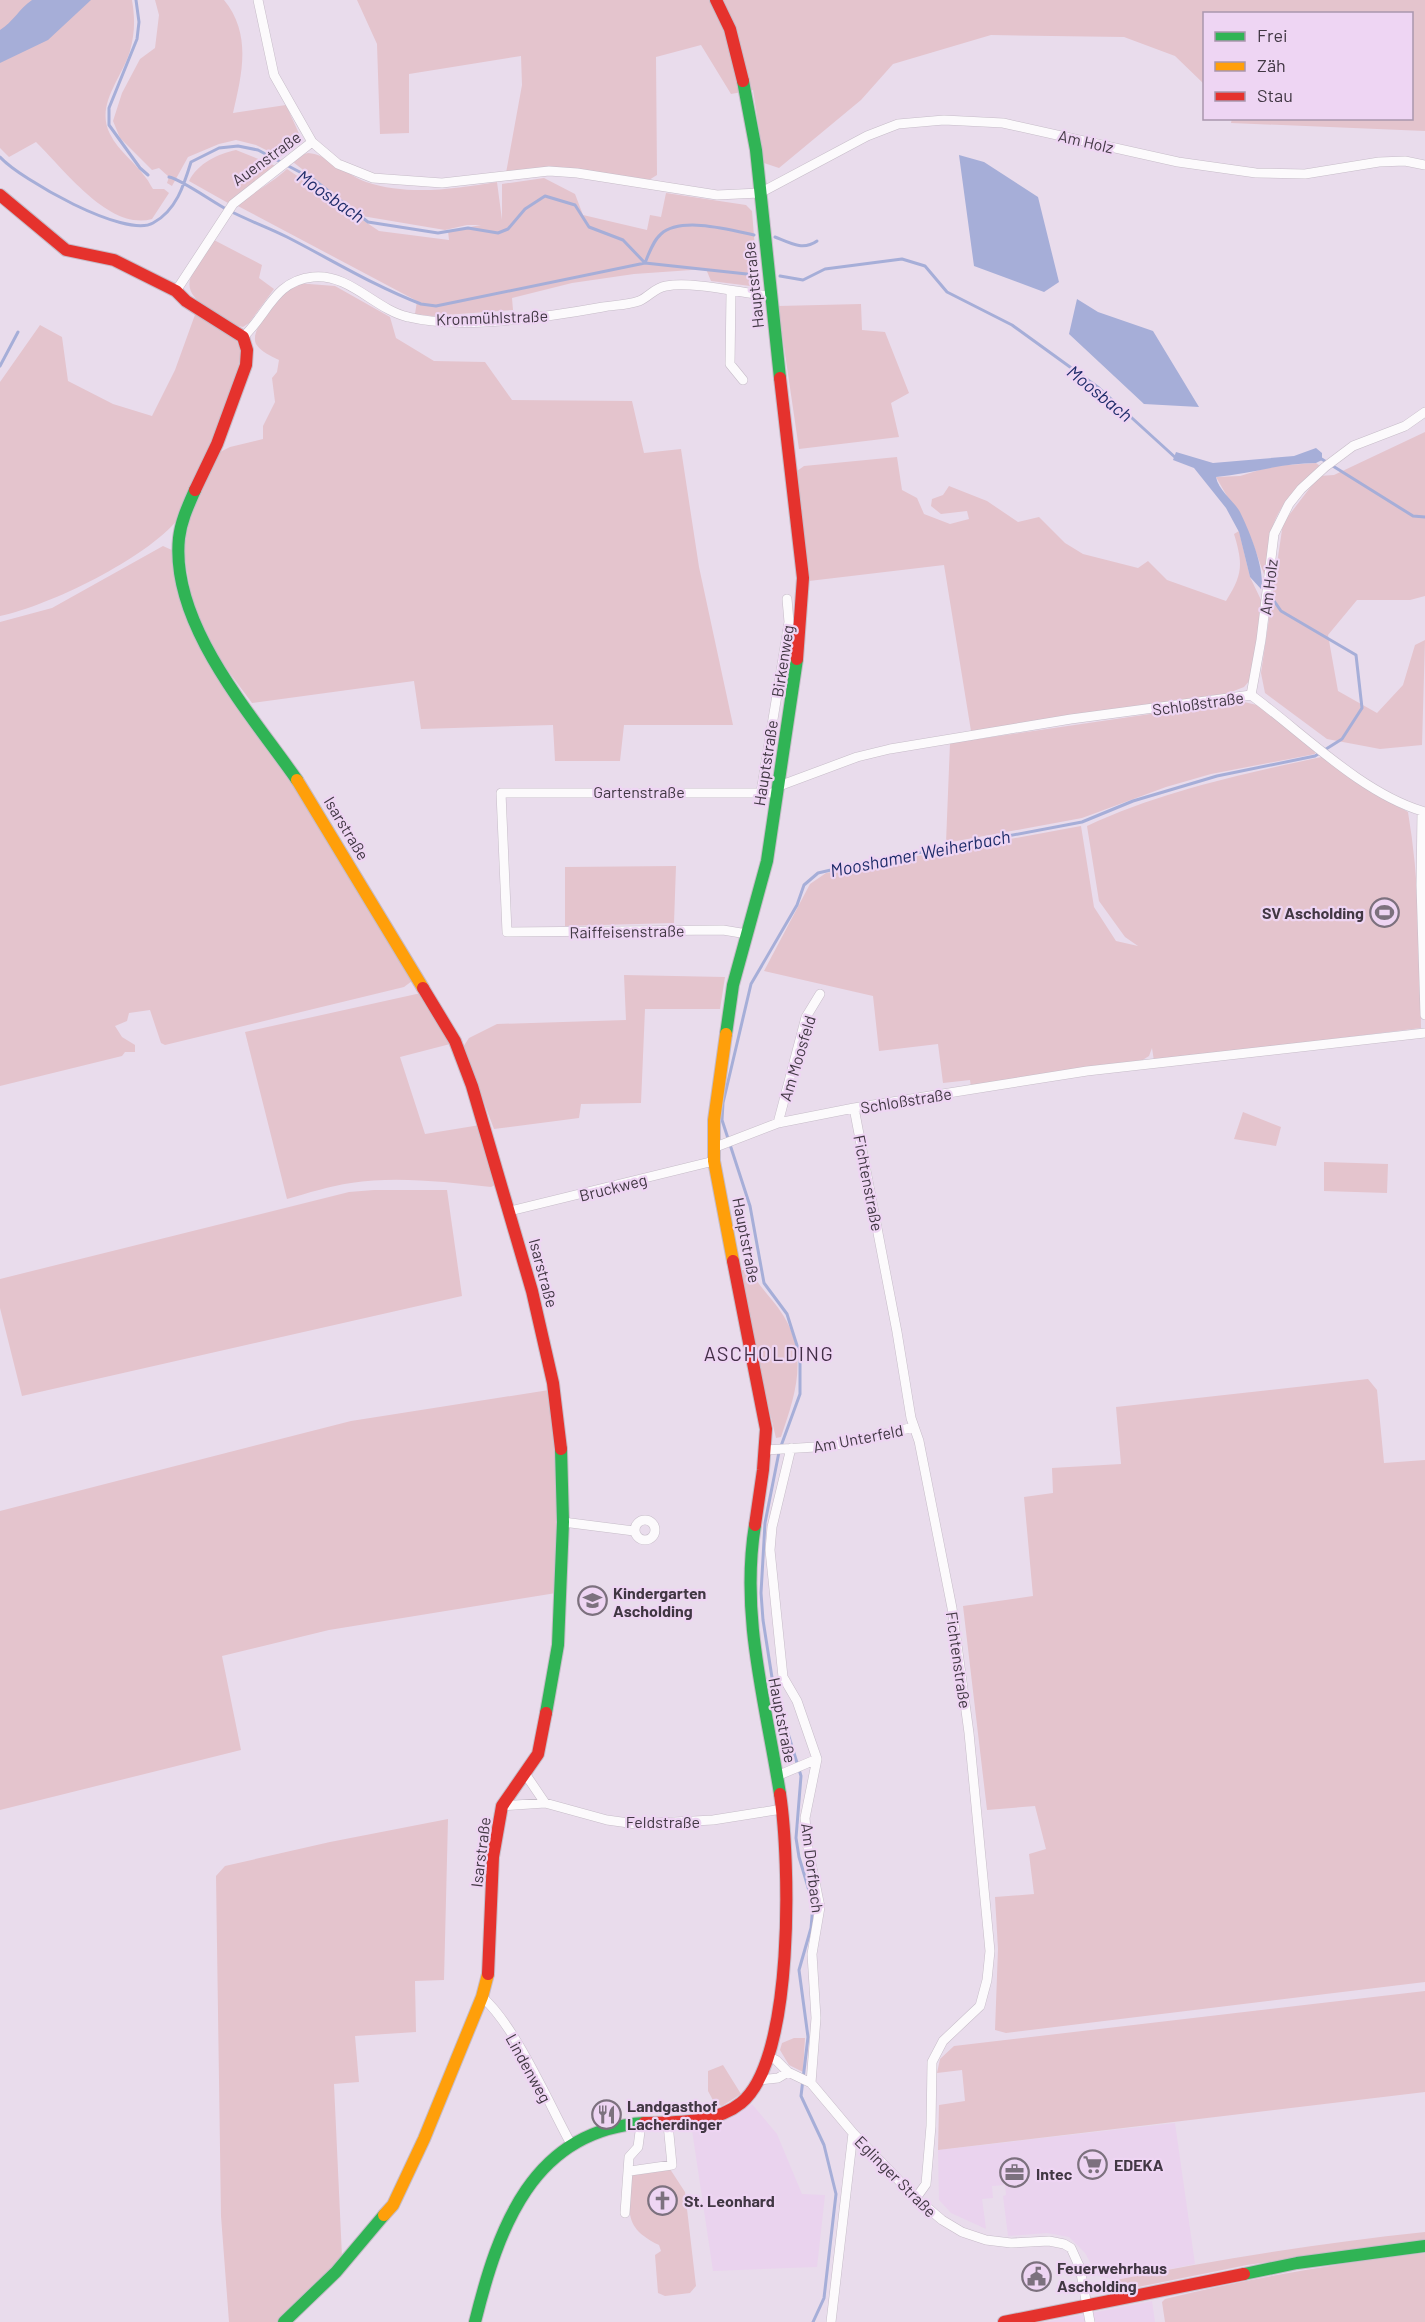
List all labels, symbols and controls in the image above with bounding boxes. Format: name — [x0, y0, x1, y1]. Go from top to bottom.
legend — [1203, 12, 1413, 120]
text: Frei — [1257, 24, 1288, 46]
text: Zäh — [1257, 54, 1286, 76]
text: Stau — [1257, 84, 1293, 106]
street label: Am Holz — [1057, 125, 1115, 157]
street label: Auenstraße — [228, 127, 304, 189]
water label: Moosbach — [293, 165, 369, 227]
street label: Hauptstraße — [739, 241, 767, 329]
street label: Kronmühlstraße — [436, 306, 548, 328]
water label: Moosbach — [1063, 360, 1137, 426]
street label: Am Holz — [1255, 558, 1281, 616]
street label: Birkenweg — [767, 623, 797, 699]
street label: Schloßstraße — [1151, 687, 1245, 719]
street label: Hauptstraße — [749, 719, 781, 807]
street label: Gartenstraße — [593, 782, 685, 801]
street label: Isarstraße — [321, 793, 373, 863]
water label: Mooshamer Weiherbach — [828, 825, 1012, 881]
sports icon: SV Ascholding — [1369, 896, 1401, 928]
place label: SV Ascholding — [1262, 903, 1364, 922]
street label: Raiffeisenstraße — [569, 920, 685, 942]
street label: Am Moosfeld — [775, 1013, 819, 1103]
street label: Schloßstraße — [859, 1083, 953, 1117]
street label: Fichtenstraße — [850, 1133, 888, 1233]
street label: Bruckweg — [577, 1169, 649, 1205]
street label: Hauptstraße — [729, 1196, 765, 1284]
street label: Isarstraße — [526, 1236, 562, 1310]
district label: ASCHOLDING — [704, 1341, 834, 1365]
street label: Am Unterfeld — [811, 1420, 905, 1456]
place label: Kindergarten Ascholding — [613, 1583, 706, 1620]
school or university icon: Kindergarten Ascholding — [576, 1585, 608, 1617]
street label: Fichtenstraße — [943, 1610, 975, 1710]
street label: Hauptstraße — [765, 1676, 801, 1764]
street label: Feldstraße — [626, 1812, 700, 1831]
street label: Isarstraße — [466, 1816, 494, 1888]
street label: Am Dorfbach — [798, 1822, 828, 1914]
street label: Lindenweg — [502, 2030, 556, 2106]
place label: Landgasthof Lacherdinger — [627, 2096, 722, 2133]
restaurant icon: Landgasthof Lacherdinger — [590, 2098, 622, 2130]
street label: Eglinger Straße — [851, 2131, 941, 2221]
supermarket icon: EDEKA — [1077, 2148, 1109, 2180]
place label: EDEKA — [1114, 2155, 1164, 2174]
office icon: Intec — [999, 2157, 1031, 2189]
place label: Intec — [1036, 2164, 1073, 2183]
church icon: St. Leonhard — [647, 2184, 679, 2216]
place label: St. Leonhard — [684, 2191, 775, 2210]
place label: Feuerwehrhaus Ascholding — [1057, 2258, 1167, 2295]
public building icon: Feuerwehrhaus Ascholding — [1020, 2260, 1052, 2292]

